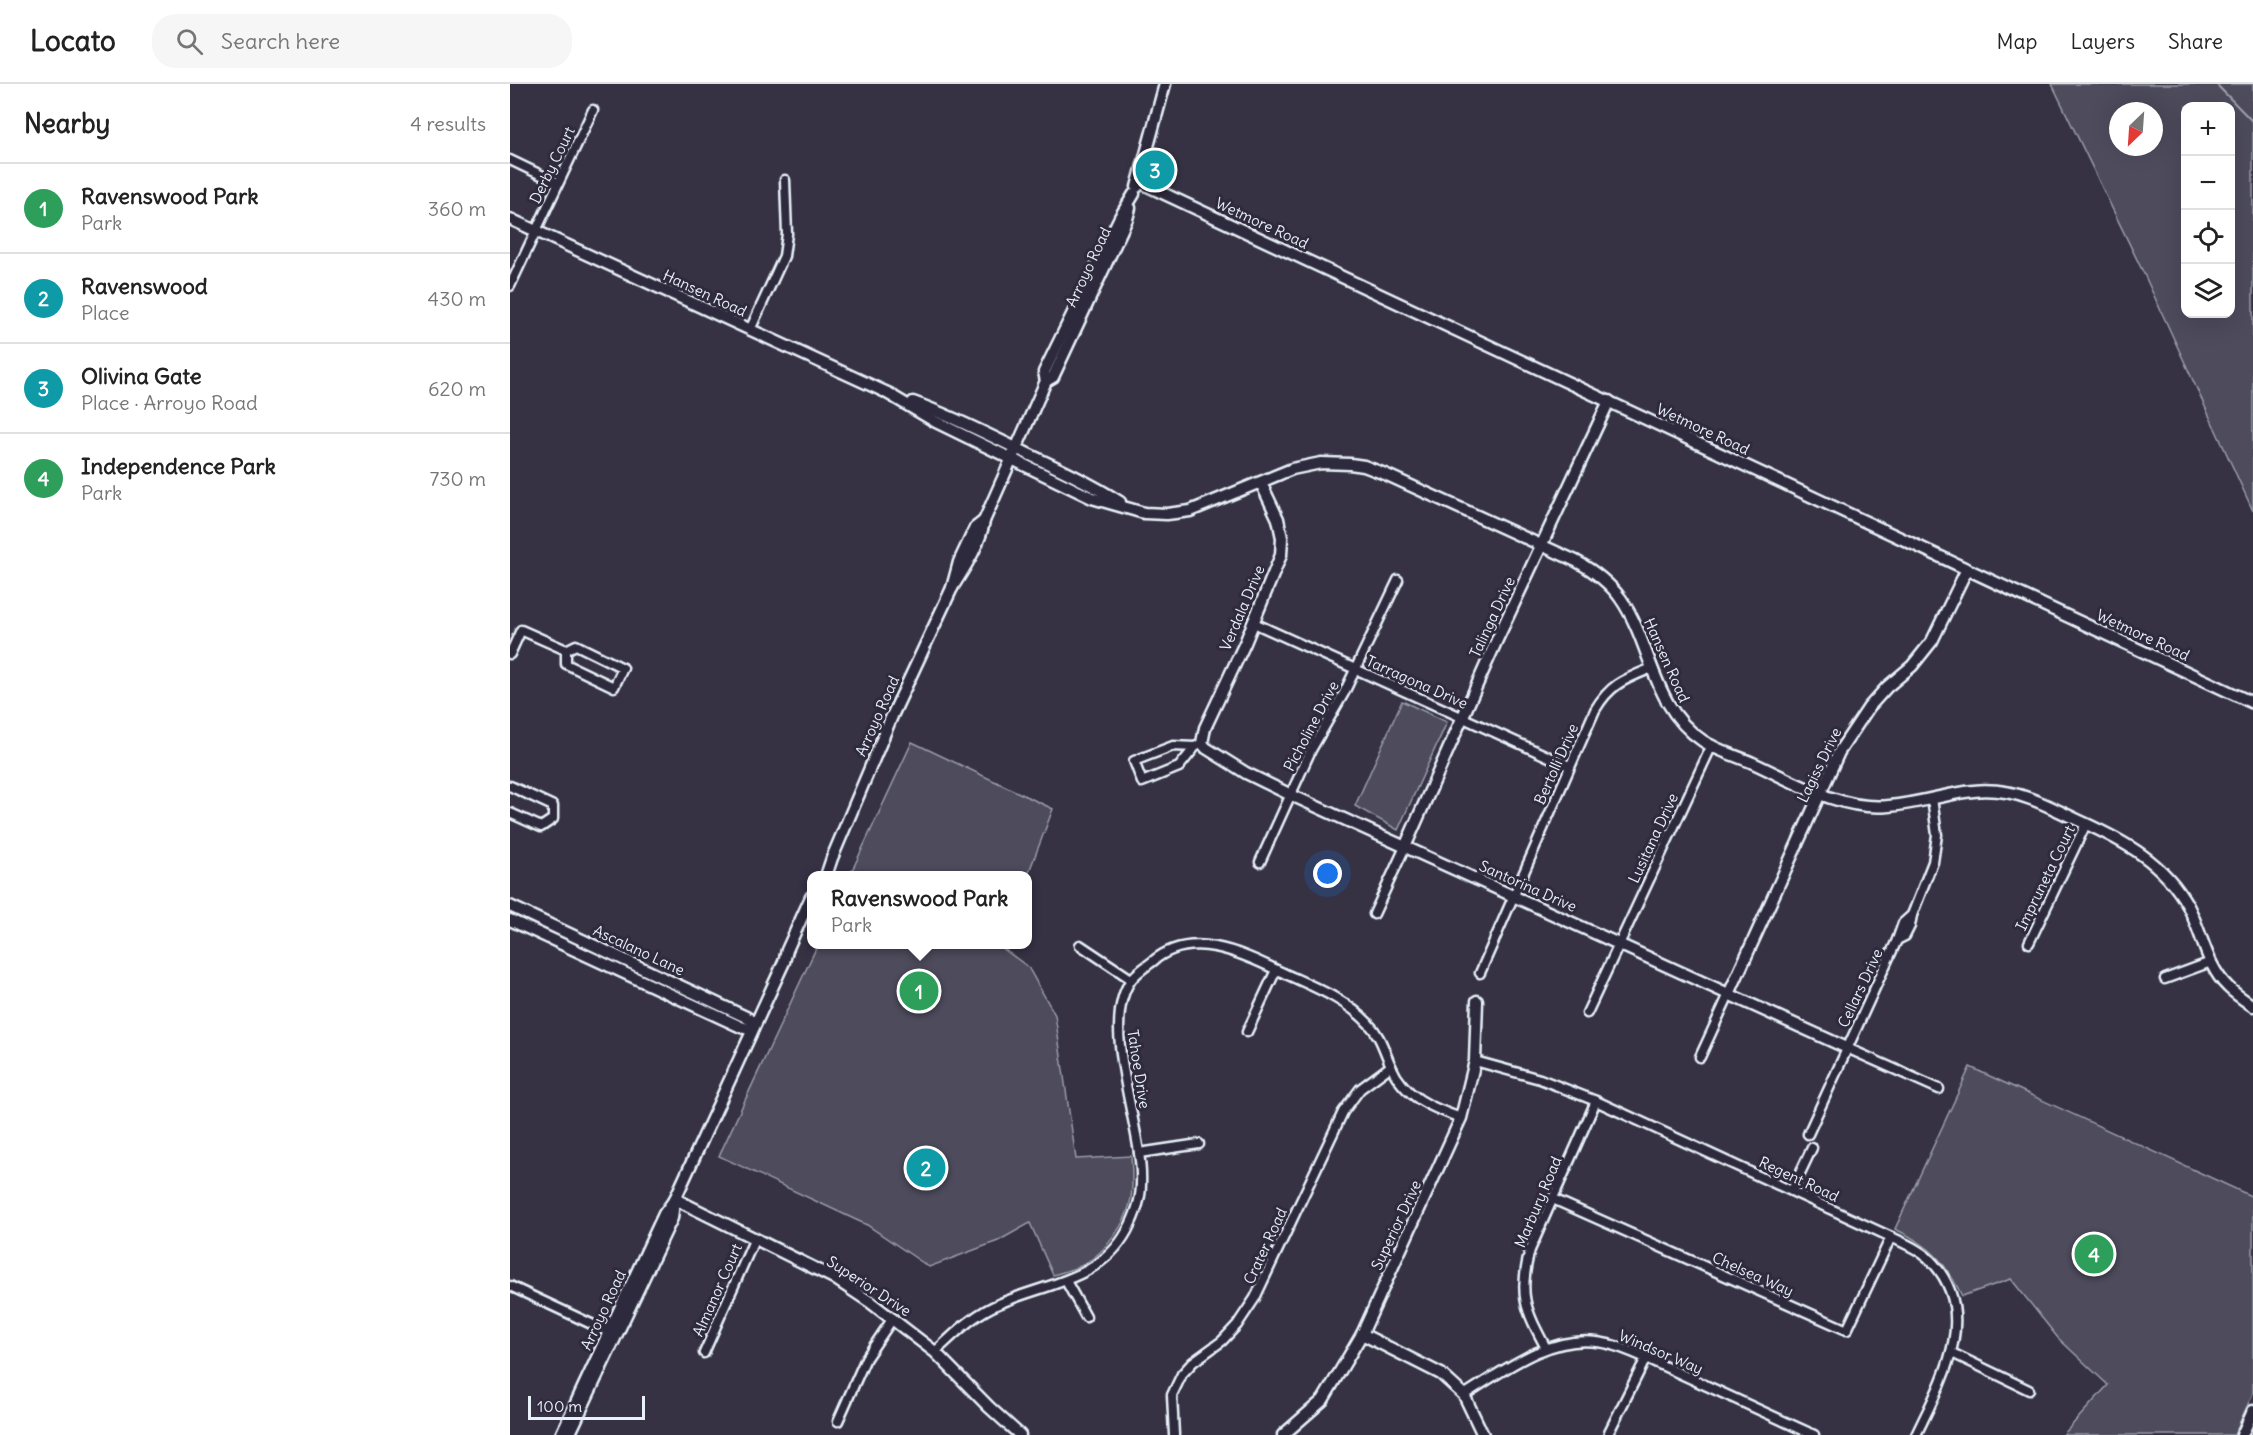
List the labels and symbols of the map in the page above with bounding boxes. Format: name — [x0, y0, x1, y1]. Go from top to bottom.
north arrow — [2109, 102, 2163, 156]
street label: Derby Court — [525, 123, 579, 207]
pin: 3 — [1136, 148, 1174, 193]
street label: Wetmore Road — [1213, 193, 1312, 253]
street label: Arroyo Road — [1061, 224, 1115, 310]
street label: Hansen Road — [660, 265, 750, 321]
street label: Wetmore Road — [1654, 399, 1753, 459]
street label: Verdala Drive — [1215, 562, 1269, 654]
street label: Talinga Drive — [1465, 574, 1519, 660]
street label: Wetmore Road — [2094, 605, 2193, 665]
street label: Hansen Road — [1640, 615, 1694, 705]
street label: Tarragona Drive — [1363, 651, 1471, 713]
street label: Arroyo Road — [851, 673, 903, 759]
street label: Picholine Drive — [1279, 678, 1343, 774]
street label: Bertolli Drive — [1530, 721, 1582, 807]
street label: Lagiss Drive — [1793, 724, 1845, 806]
street label: Lusitana Drive — [1624, 790, 1682, 886]
street label: Impruneta Court — [2011, 822, 2079, 934]
street label: Santorina Drive — [1476, 856, 1580, 916]
your location — [1313, 859, 1342, 888]
street label: Ascalano Lane — [590, 921, 688, 979]
street label: Cellars Drive — [1833, 946, 1887, 1030]
pin: 1 — [900, 968, 938, 1014]
street label: Tahoe Drive — [1123, 1028, 1155, 1110]
pin: 2 — [906, 1146, 946, 1190]
street label: Regent Road — [1756, 1152, 1842, 1206]
street label: Marbury Road — [1510, 1153, 1566, 1250]
street label: Superior Drive — [1367, 1177, 1425, 1273]
street label: Crater Road — [1239, 1205, 1291, 1287]
pin: 4 — [2074, 1232, 2114, 1276]
street label: Almanor Court — [688, 1241, 746, 1339]
street label: Chelsea Way — [1709, 1248, 1797, 1300]
street label: Superior Drive — [823, 1252, 915, 1320]
street label: Arroyo Road — [576, 1267, 630, 1353]
street label: Windsor Way — [1616, 1326, 1706, 1378]
scale bar — [528, 1393, 645, 1420]

